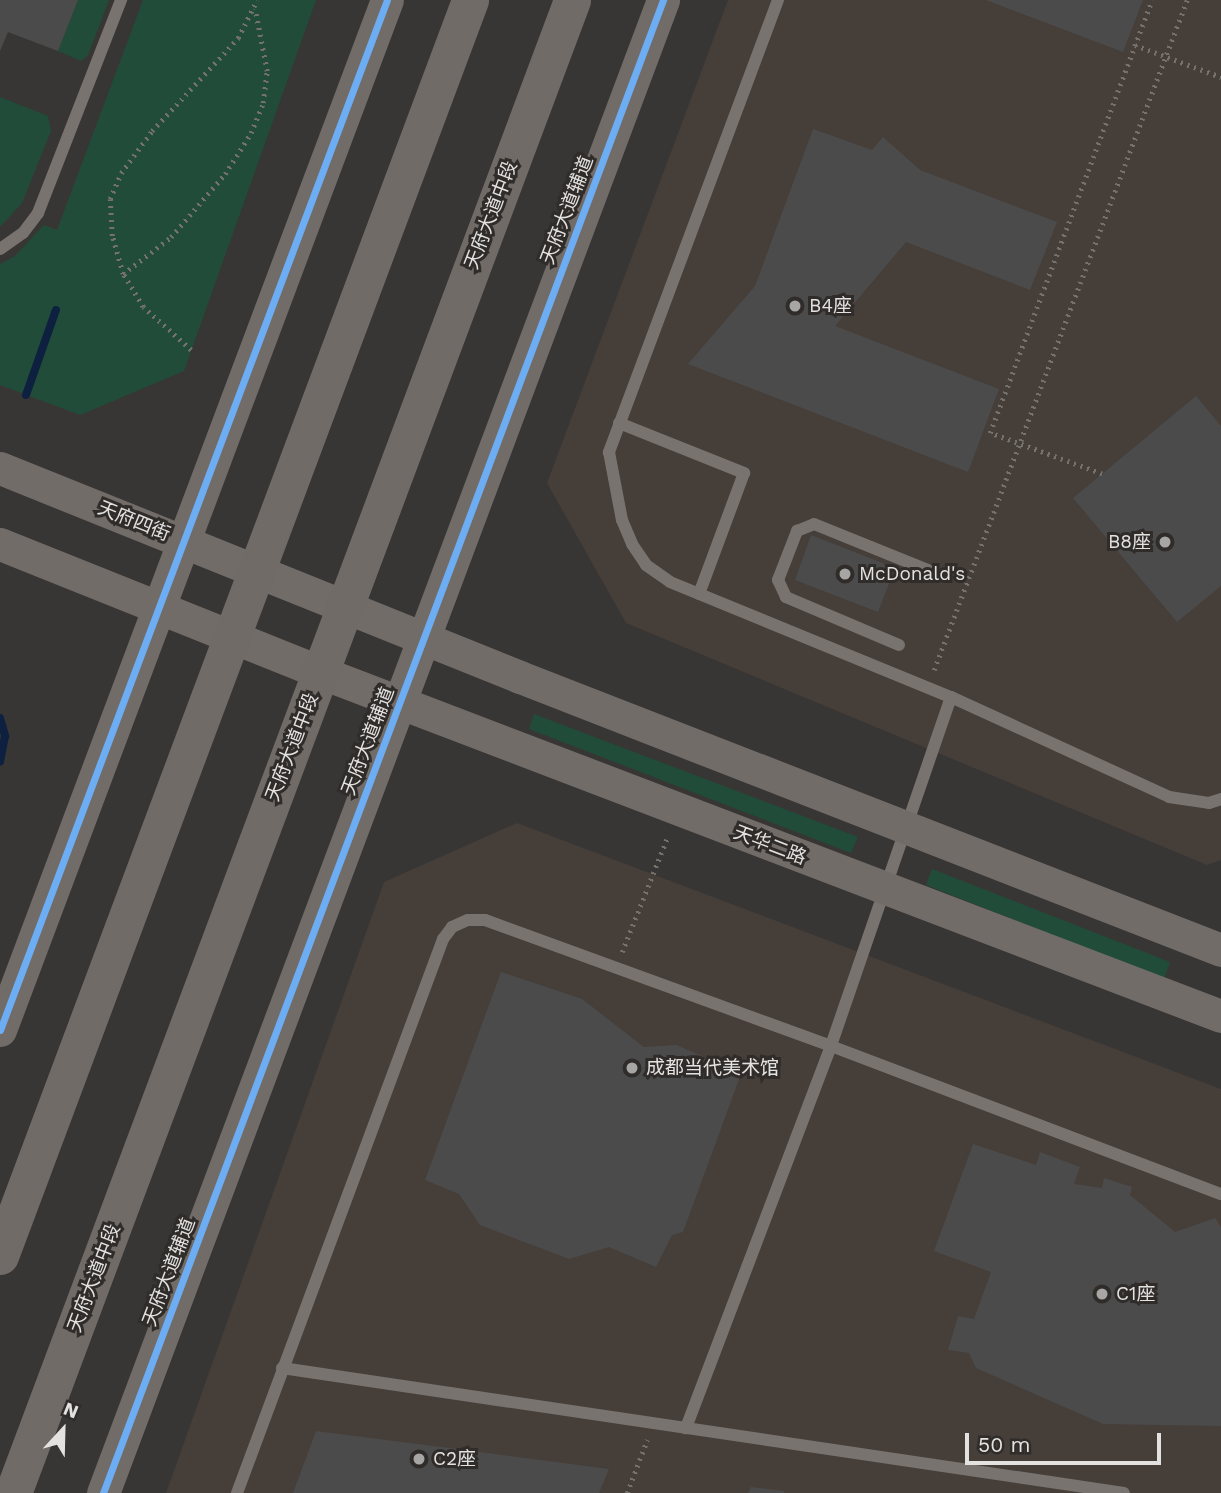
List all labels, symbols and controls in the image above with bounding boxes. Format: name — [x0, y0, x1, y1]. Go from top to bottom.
street label: 天府大道辅道 — [536, 153, 598, 267]
street label: 天府大道中段 — [460, 158, 522, 272]
place label: B4座 — [809, 295, 852, 317]
marker: B4座 — [787, 298, 803, 314]
street label: 天府四街 — [94, 496, 174, 546]
place label: B8座 — [1108, 531, 1151, 553]
marker: B8座 — [1157, 534, 1173, 550]
place label: McDonald's — [859, 563, 965, 585]
marker: McDonald's — [837, 566, 853, 582]
street label: 天府大道辅道 — [337, 684, 399, 798]
street label: 天府大道中段 — [261, 690, 323, 804]
street label: 天华二路 — [730, 821, 810, 869]
place label: 成都当代美术馆 — [646, 1057, 779, 1079]
marker: 成都当代美术馆 — [624, 1060, 640, 1076]
street label: 天府大道辅道 — [138, 1215, 200, 1329]
street label: 天府大道中段 — [63, 1221, 125, 1335]
place label: C1座 — [1116, 1283, 1155, 1305]
marker: C1座 — [1094, 1286, 1110, 1302]
north arrow — [28, 1395, 98, 1465]
text: N — [60, 1397, 82, 1423]
scale bar — [969, 1420, 1165, 1464]
text: 50 m — [978, 1432, 1030, 1457]
place label: C2座 — [433, 1448, 476, 1470]
marker: C2座 — [411, 1451, 427, 1467]

